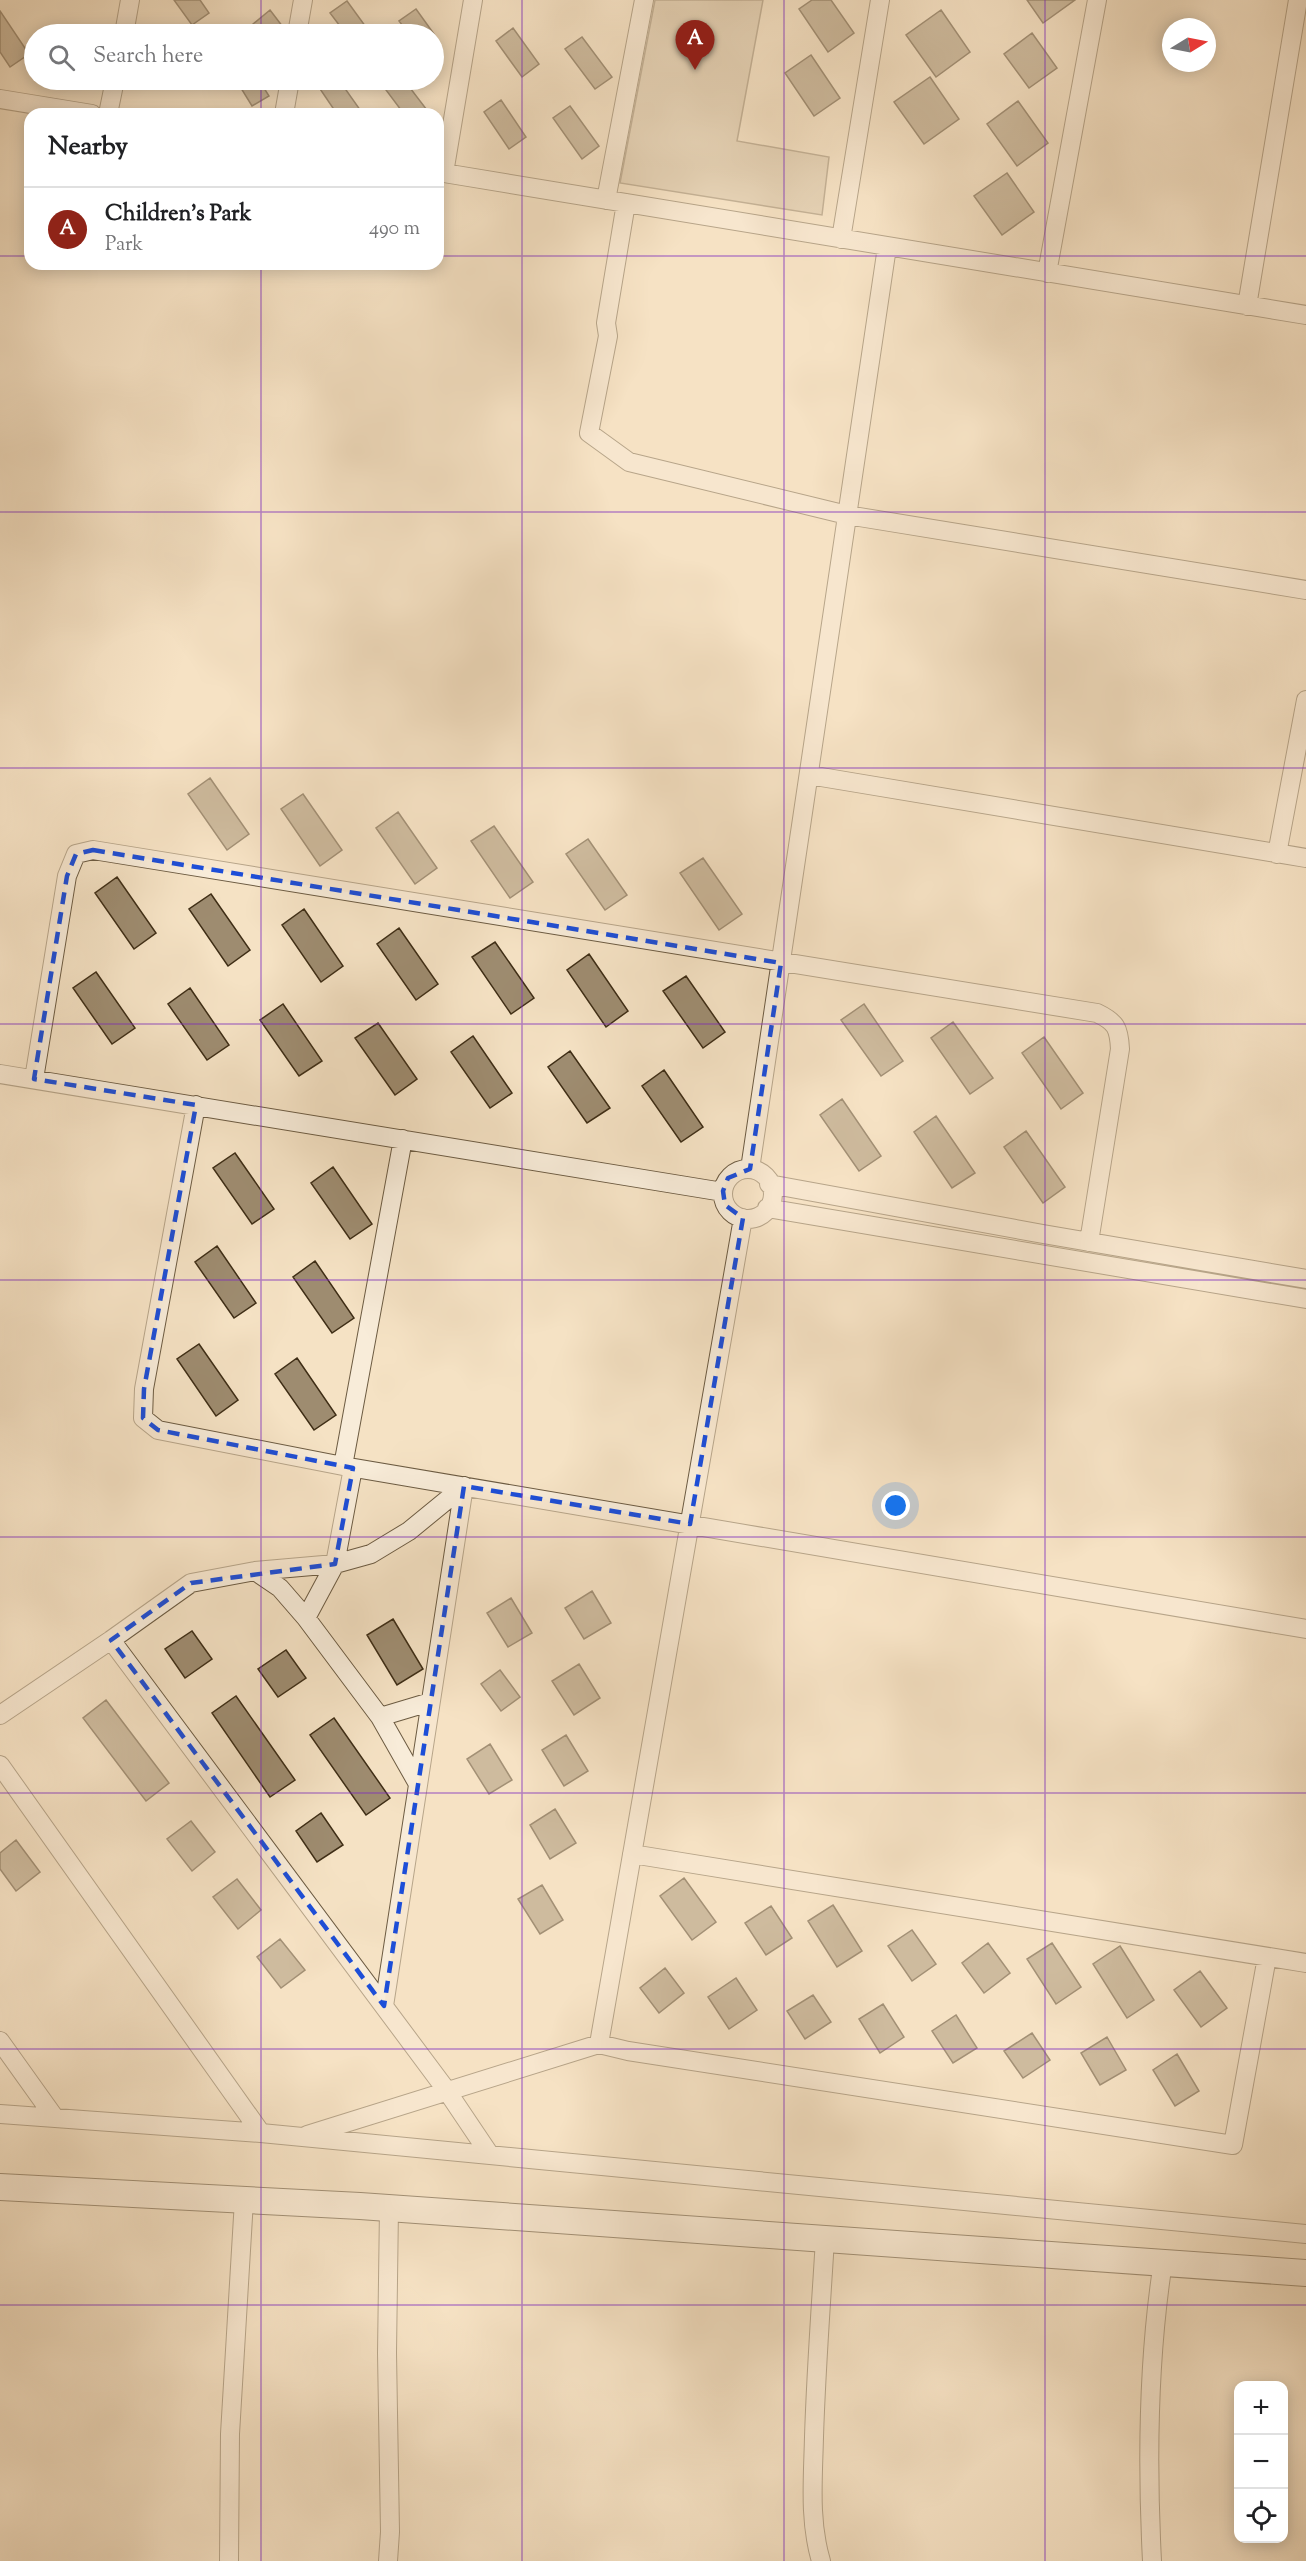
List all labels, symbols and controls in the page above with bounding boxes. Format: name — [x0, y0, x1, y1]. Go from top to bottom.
north arrow — [1162, 18, 1216, 72]
pin: A — [676, 20, 714, 70]
search box — [24, 24, 444, 90]
icon: search — [45, 41, 78, 74]
text: Search here — [93, 41, 203, 73]
text: Nearby — [48, 129, 128, 166]
text: Children's Park — [105, 199, 251, 231]
text: A — [59, 215, 76, 244]
text: 490 m — [369, 215, 420, 244]
text: Park — [105, 231, 143, 260]
your location — [881, 1491, 910, 1520]
map controls — [1234, 2381, 1288, 2543]
button: + — [1234, 2381, 1288, 2435]
button: − — [1234, 2435, 1288, 2489]
button: locate — [1234, 2489, 1288, 2543]

